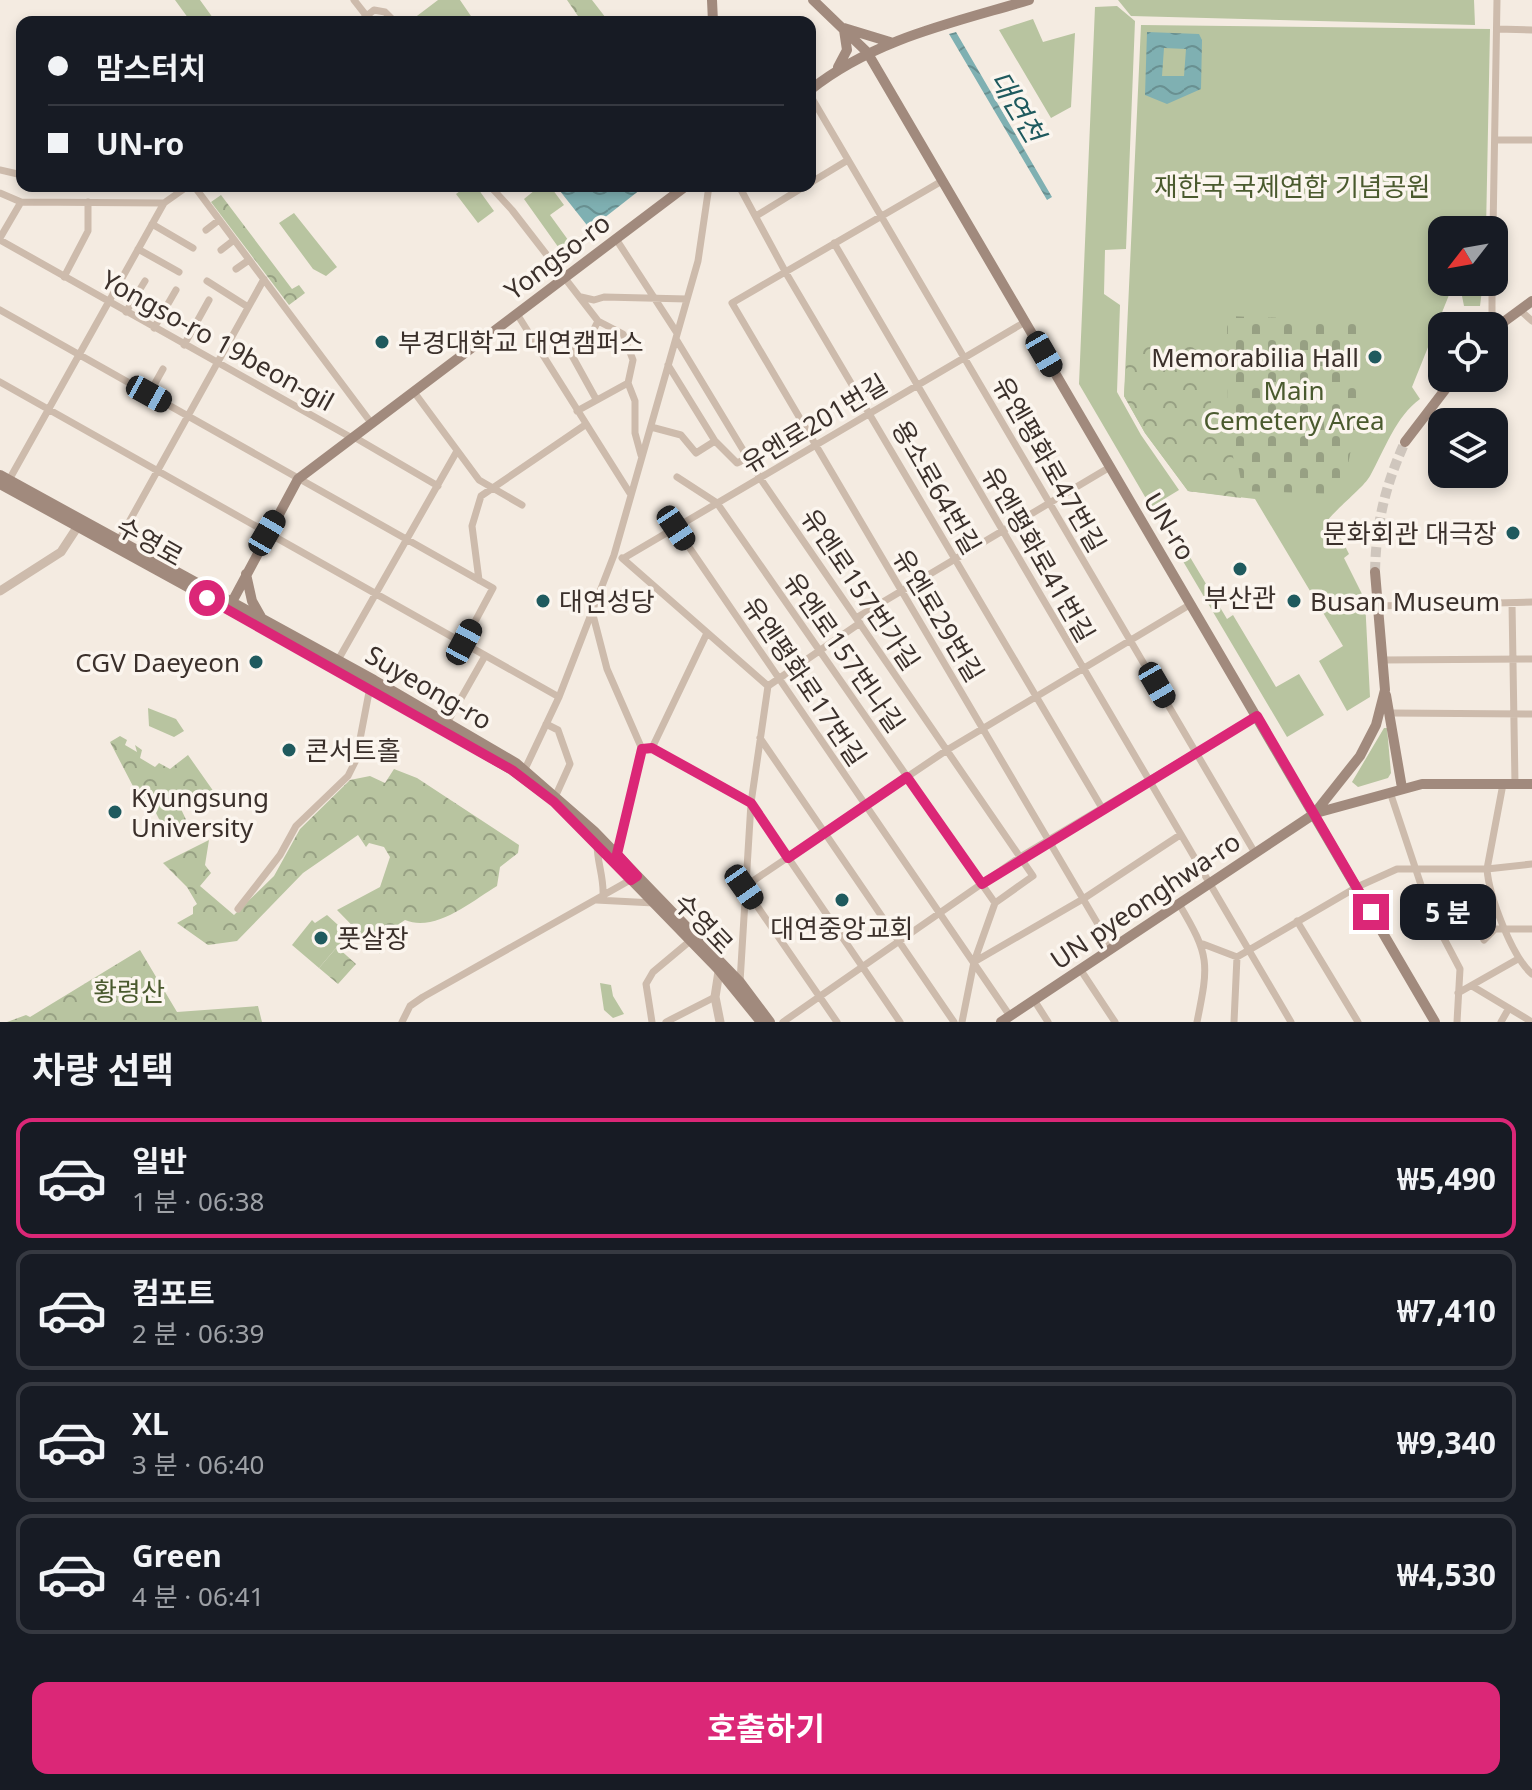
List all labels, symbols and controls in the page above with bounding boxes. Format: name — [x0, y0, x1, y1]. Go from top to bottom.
text: 맘스터치 — [96, 47, 206, 88]
water label: 대연천 — [982, 63, 1056, 152]
text: UN-ro — [96, 123, 184, 164]
park label: 재한국 국제연합 기념공원 — [1154, 168, 1430, 204]
street label: Yongso-ro — [497, 204, 617, 308]
north arrow — [1428, 216, 1508, 296]
map controls — [1428, 216, 1508, 488]
street label: Yongso-ro 19beon-gil — [95, 261, 341, 419]
button: locate — [1428, 312, 1508, 392]
place label: 부경대학교 대연캠퍼스 — [398, 324, 644, 360]
car — [1022, 327, 1066, 381]
marker: 부경대학교 대연캠퍼스 — [373, 333, 391, 351]
place label: Memorabilia Hall — [1151, 339, 1359, 375]
marker: Memorabilia Hall — [1366, 348, 1384, 366]
street label: 유엔로201번길 — [734, 365, 894, 481]
street label: 유엔평화로47번길 — [985, 370, 1115, 558]
car — [122, 372, 176, 416]
park label: Main Cemetery Area — [1204, 372, 1384, 438]
button: layers — [1428, 408, 1508, 488]
street label: 용소로64번길 — [884, 413, 990, 561]
street label: 유엔평화로41번길 — [974, 460, 1104, 648]
street label: UN-ro — [1136, 485, 1204, 567]
car — [653, 501, 699, 555]
street label: 유엔로157번가길 — [793, 501, 929, 677]
car — [245, 506, 289, 560]
street label: 수영로 — [110, 508, 190, 574]
place label: 문화회관 대극장 — [1323, 515, 1497, 551]
marker: 문화회관 대극장 — [1504, 524, 1522, 542]
street label: 유엔로29번길 — [885, 542, 993, 688]
marker: 부산관 — [1231, 560, 1249, 578]
street label: 유엔로157번나길 — [776, 565, 914, 739]
place label: 부산관 — [1204, 579, 1276, 615]
route start — [189, 580, 225, 616]
place label: 대연성당 — [559, 583, 655, 619]
place label: Busan Museum — [1310, 583, 1500, 619]
street label: 유엔평화로17번길 — [735, 589, 875, 773]
marker: 대연성당 — [534, 592, 552, 610]
marker: Busan Museum — [1285, 592, 1303, 610]
car — [442, 615, 486, 669]
street label: Suyeong-ro — [359, 636, 499, 738]
place label: CGV Daeyeon — [75, 644, 240, 680]
marker: CGV Daeyeon — [247, 653, 265, 671]
car — [1135, 658, 1179, 712]
place label: 콘서트홀 — [305, 732, 401, 768]
marker: 콘서트홀 — [280, 741, 298, 759]
place label: Kyungsung University — [131, 779, 269, 845]
marker: Kyungsung University — [106, 803, 124, 821]
street label: UN pyeonghwa-ro — [1043, 823, 1247, 977]
car — [720, 860, 768, 914]
callout: 5 분 — [1399, 884, 1495, 940]
street label: 수영로 — [666, 885, 742, 961]
marker: 대연중앙교회 — [833, 891, 851, 909]
route end — [1353, 894, 1389, 930]
text: 5 분 — [1425, 894, 1471, 930]
place label: 대연중앙교회 — [770, 910, 914, 946]
place label: 풋살장 — [337, 920, 409, 956]
marker: 풋살장 — [312, 929, 330, 947]
park label: 황령산 — [93, 973, 165, 1009]
text: 차량 선택 — [32, 1045, 174, 1094]
text: 일반 — [132, 1140, 187, 1181]
icon: car — [36, 1142, 108, 1214]
text: ₩5,490 — [1397, 1158, 1496, 1199]
text: 1 분 · 06:38 — [132, 1183, 265, 1219]
text: 컴포트 — [132, 1272, 215, 1313]
icon: car — [36, 1274, 108, 1346]
text: ₩7,410 — [1397, 1290, 1496, 1331]
text: 2 분 · 06:39 — [132, 1315, 265, 1351]
text: XL — [132, 1403, 169, 1444]
icon: car — [36, 1406, 108, 1478]
text: ₩9,340 — [1397, 1422, 1496, 1463]
text: 3 분 · 06:40 — [132, 1446, 265, 1482]
text: Green — [132, 1535, 222, 1576]
icon: car — [36, 1538, 108, 1610]
text: ₩4,530 — [1397, 1554, 1496, 1595]
text: 4 분 · 06:41 — [132, 1578, 265, 1614]
button: 호출하기 — [32, 1682, 1500, 1774]

